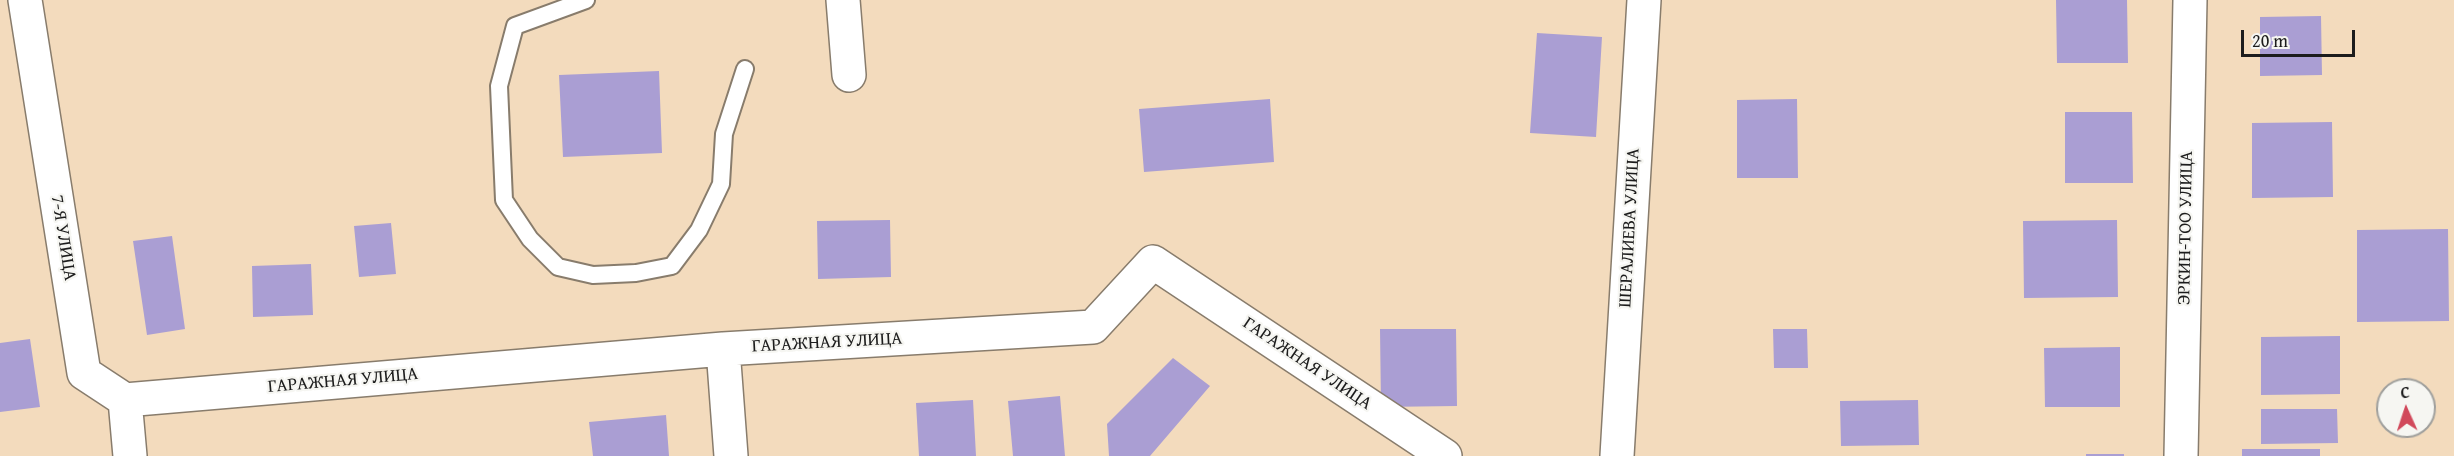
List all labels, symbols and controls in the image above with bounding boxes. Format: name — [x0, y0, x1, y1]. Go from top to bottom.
scale bar — [2244, 18, 2358, 56]
text: 20 m — [2252, 27, 2288, 54]
street label: ШЕРАЛИЕВА УЛИЦА — [1615, 148, 1645, 308]
street label: ЭРКИН-ТОО УЛИЦА — [2174, 151, 2198, 305]
street label: 7-Я УЛИЦА — [46, 194, 80, 282]
street label: ГАРАЖНАЯ УЛИЦА — [1239, 313, 1375, 415]
street label: ГАРАЖНАЯ УЛИЦА — [751, 328, 903, 358]
street label: ГАРАЖНАЯ УЛИЦА — [267, 364, 419, 398]
north arrow — [2376, 378, 2436, 438]
text: С — [2400, 380, 2410, 404]

